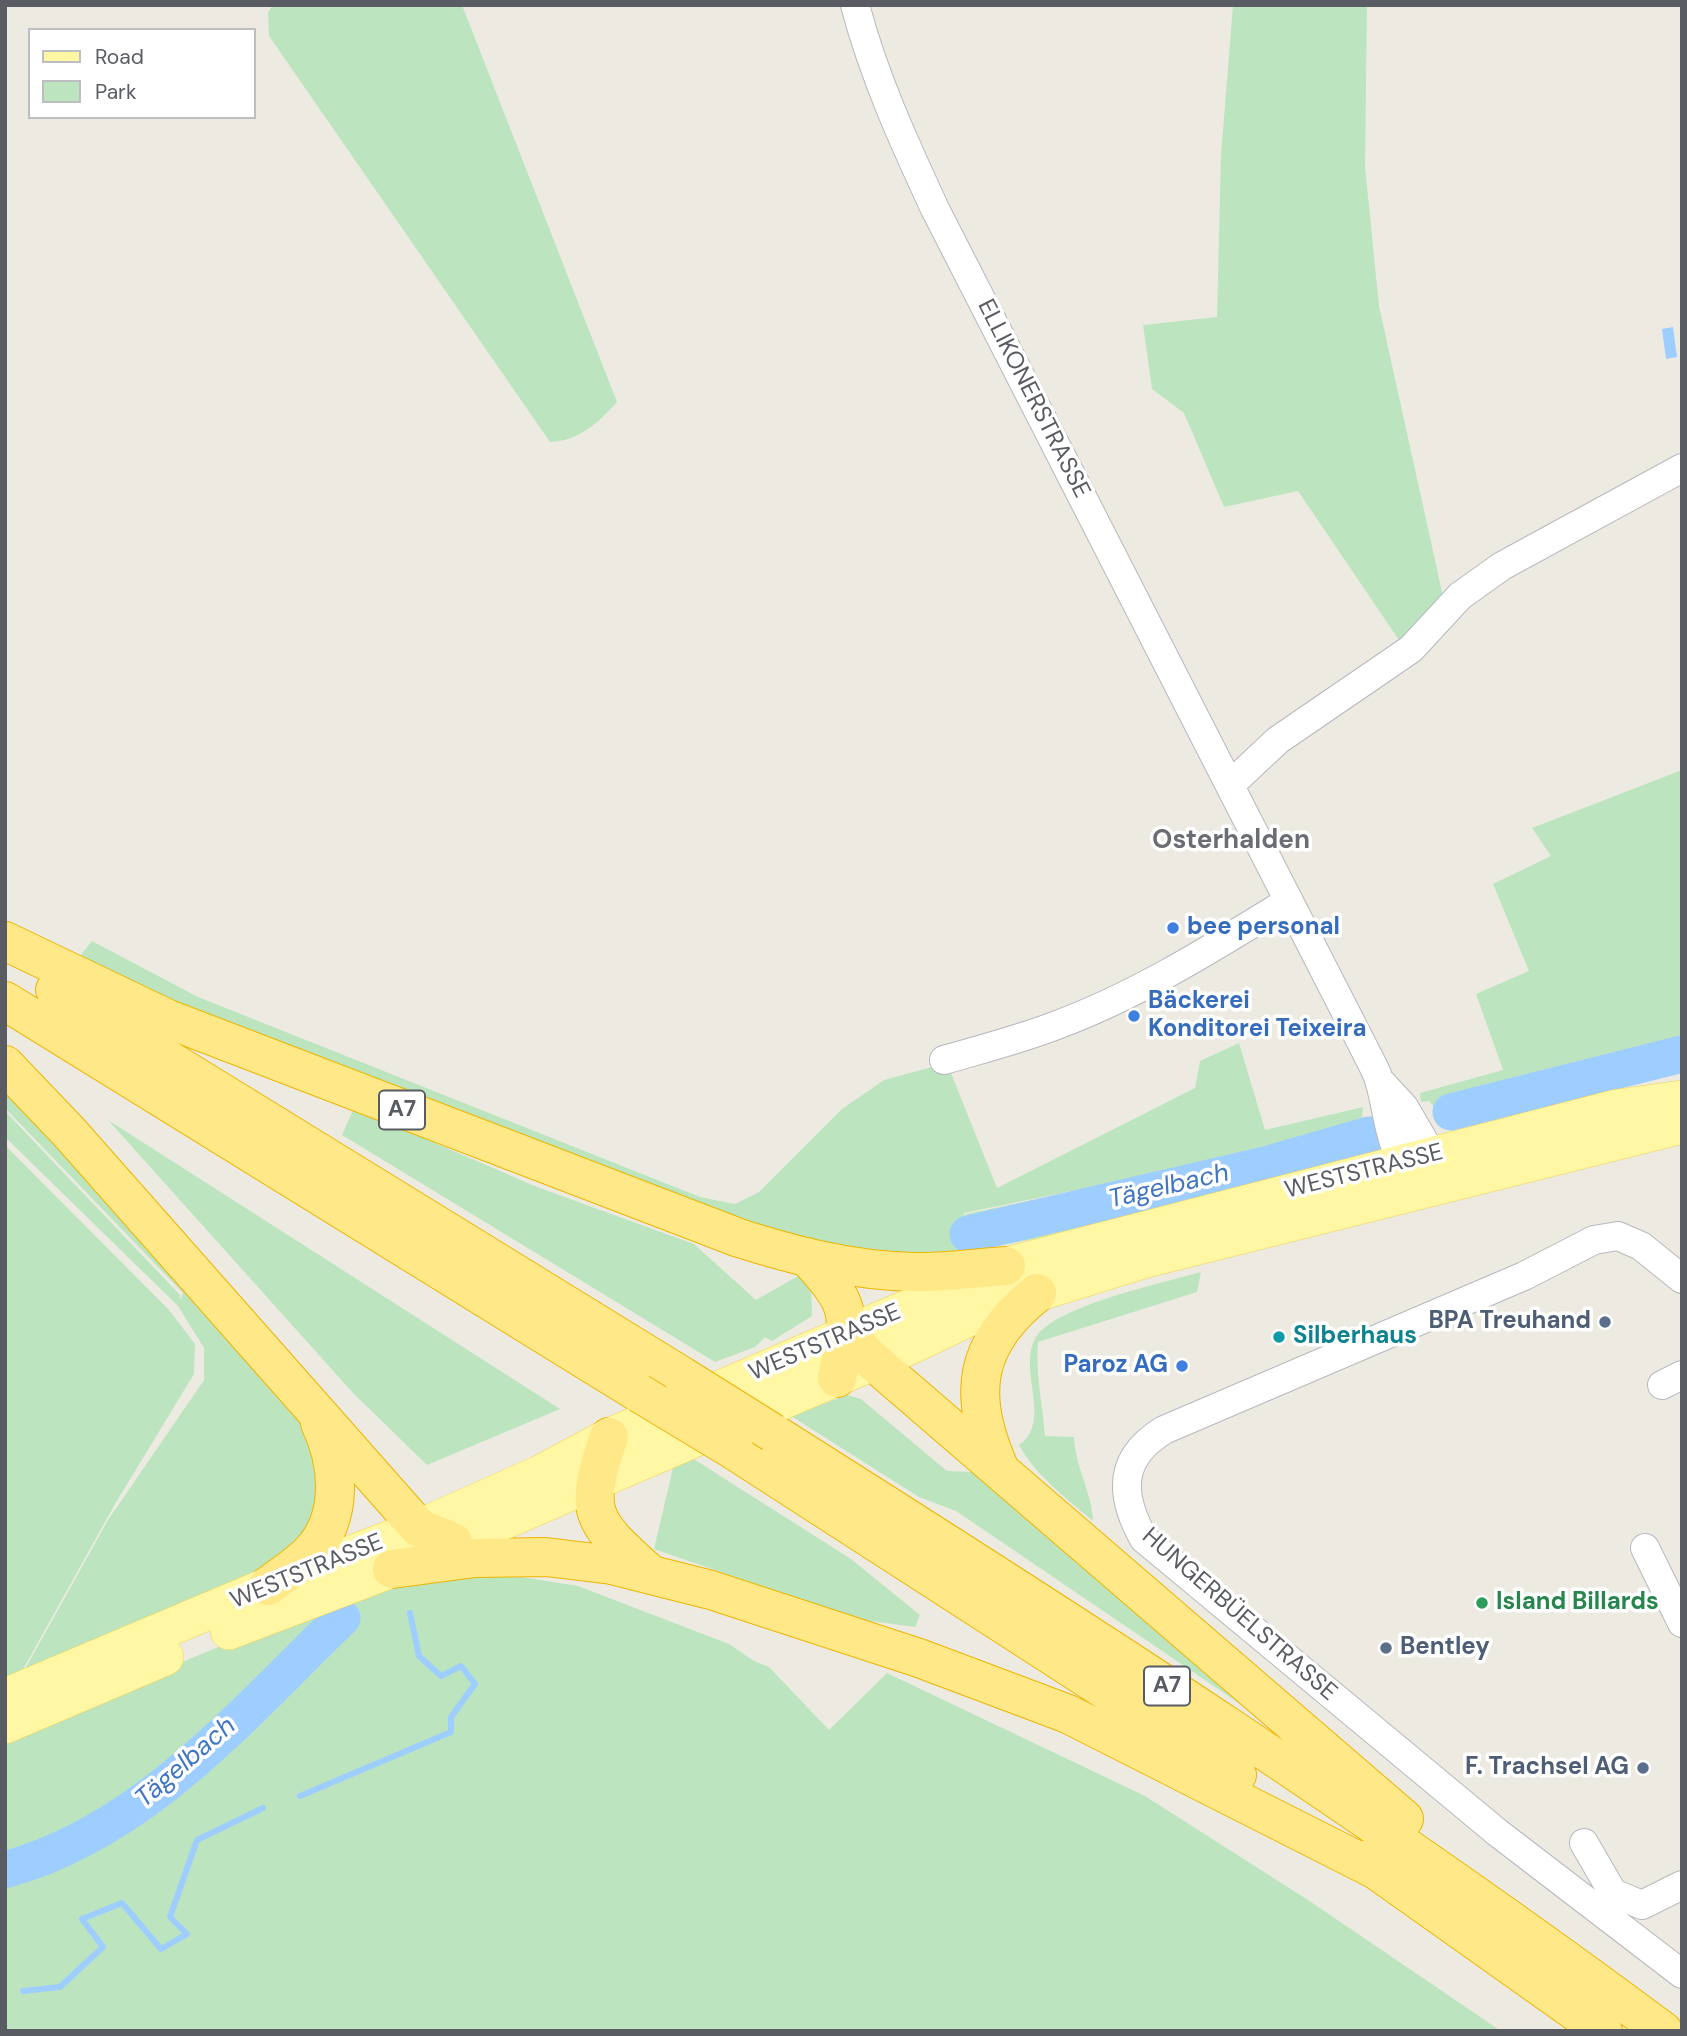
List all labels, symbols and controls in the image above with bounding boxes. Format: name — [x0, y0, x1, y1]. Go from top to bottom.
legend — [28, 28, 256, 119]
text: Road — [95, 43, 144, 71]
text: Park — [95, 78, 136, 106]
street label: ELLIKONERSTRASSE — [970, 295, 1096, 503]
district label: Osterhalden — [1152, 825, 1310, 857]
place label: bee personal — [1187, 914, 1340, 942]
marker: bee personal — [1165, 920, 1181, 936]
place label: Bäckerei Konditorei Teixeira — [1148, 988, 1367, 1044]
marker: Bäckerei Konditorei Teixeira — [1126, 1008, 1142, 1024]
road number: A7 — [379, 1091, 425, 1130]
street label: WESTSTRASSE — [1282, 1138, 1446, 1206]
water label: Tägelbach — [1106, 1158, 1232, 1216]
street label: WESTSTRASSE — [745, 1298, 905, 1388]
place label: BPA Treuhand — [1429, 1308, 1591, 1336]
marker: BPA Treuhand — [1597, 1314, 1613, 1330]
place label: Silberhaus — [1293, 1323, 1417, 1351]
marker: Silberhaus — [1271, 1329, 1287, 1345]
place label: Paroz AG — [1064, 1352, 1168, 1380]
marker: Paroz AG — [1174, 1358, 1190, 1374]
street label: HUNGERBÜELSTRASSE — [1136, 1522, 1342, 1708]
street label: WESTSTRASSE — [227, 1528, 387, 1616]
place label: Island Billards — [1496, 1589, 1659, 1617]
marker: Island Billards — [1474, 1595, 1490, 1611]
place label: Bentley — [1400, 1634, 1490, 1662]
marker: Bentley — [1378, 1640, 1394, 1656]
road number: A7 — [1144, 1666, 1190, 1706]
water label: Tägelbach — [130, 1711, 242, 1815]
place label: F. Trachsel AG — [1465, 1754, 1629, 1782]
marker: F. Trachsel AG — [1635, 1760, 1651, 1776]

